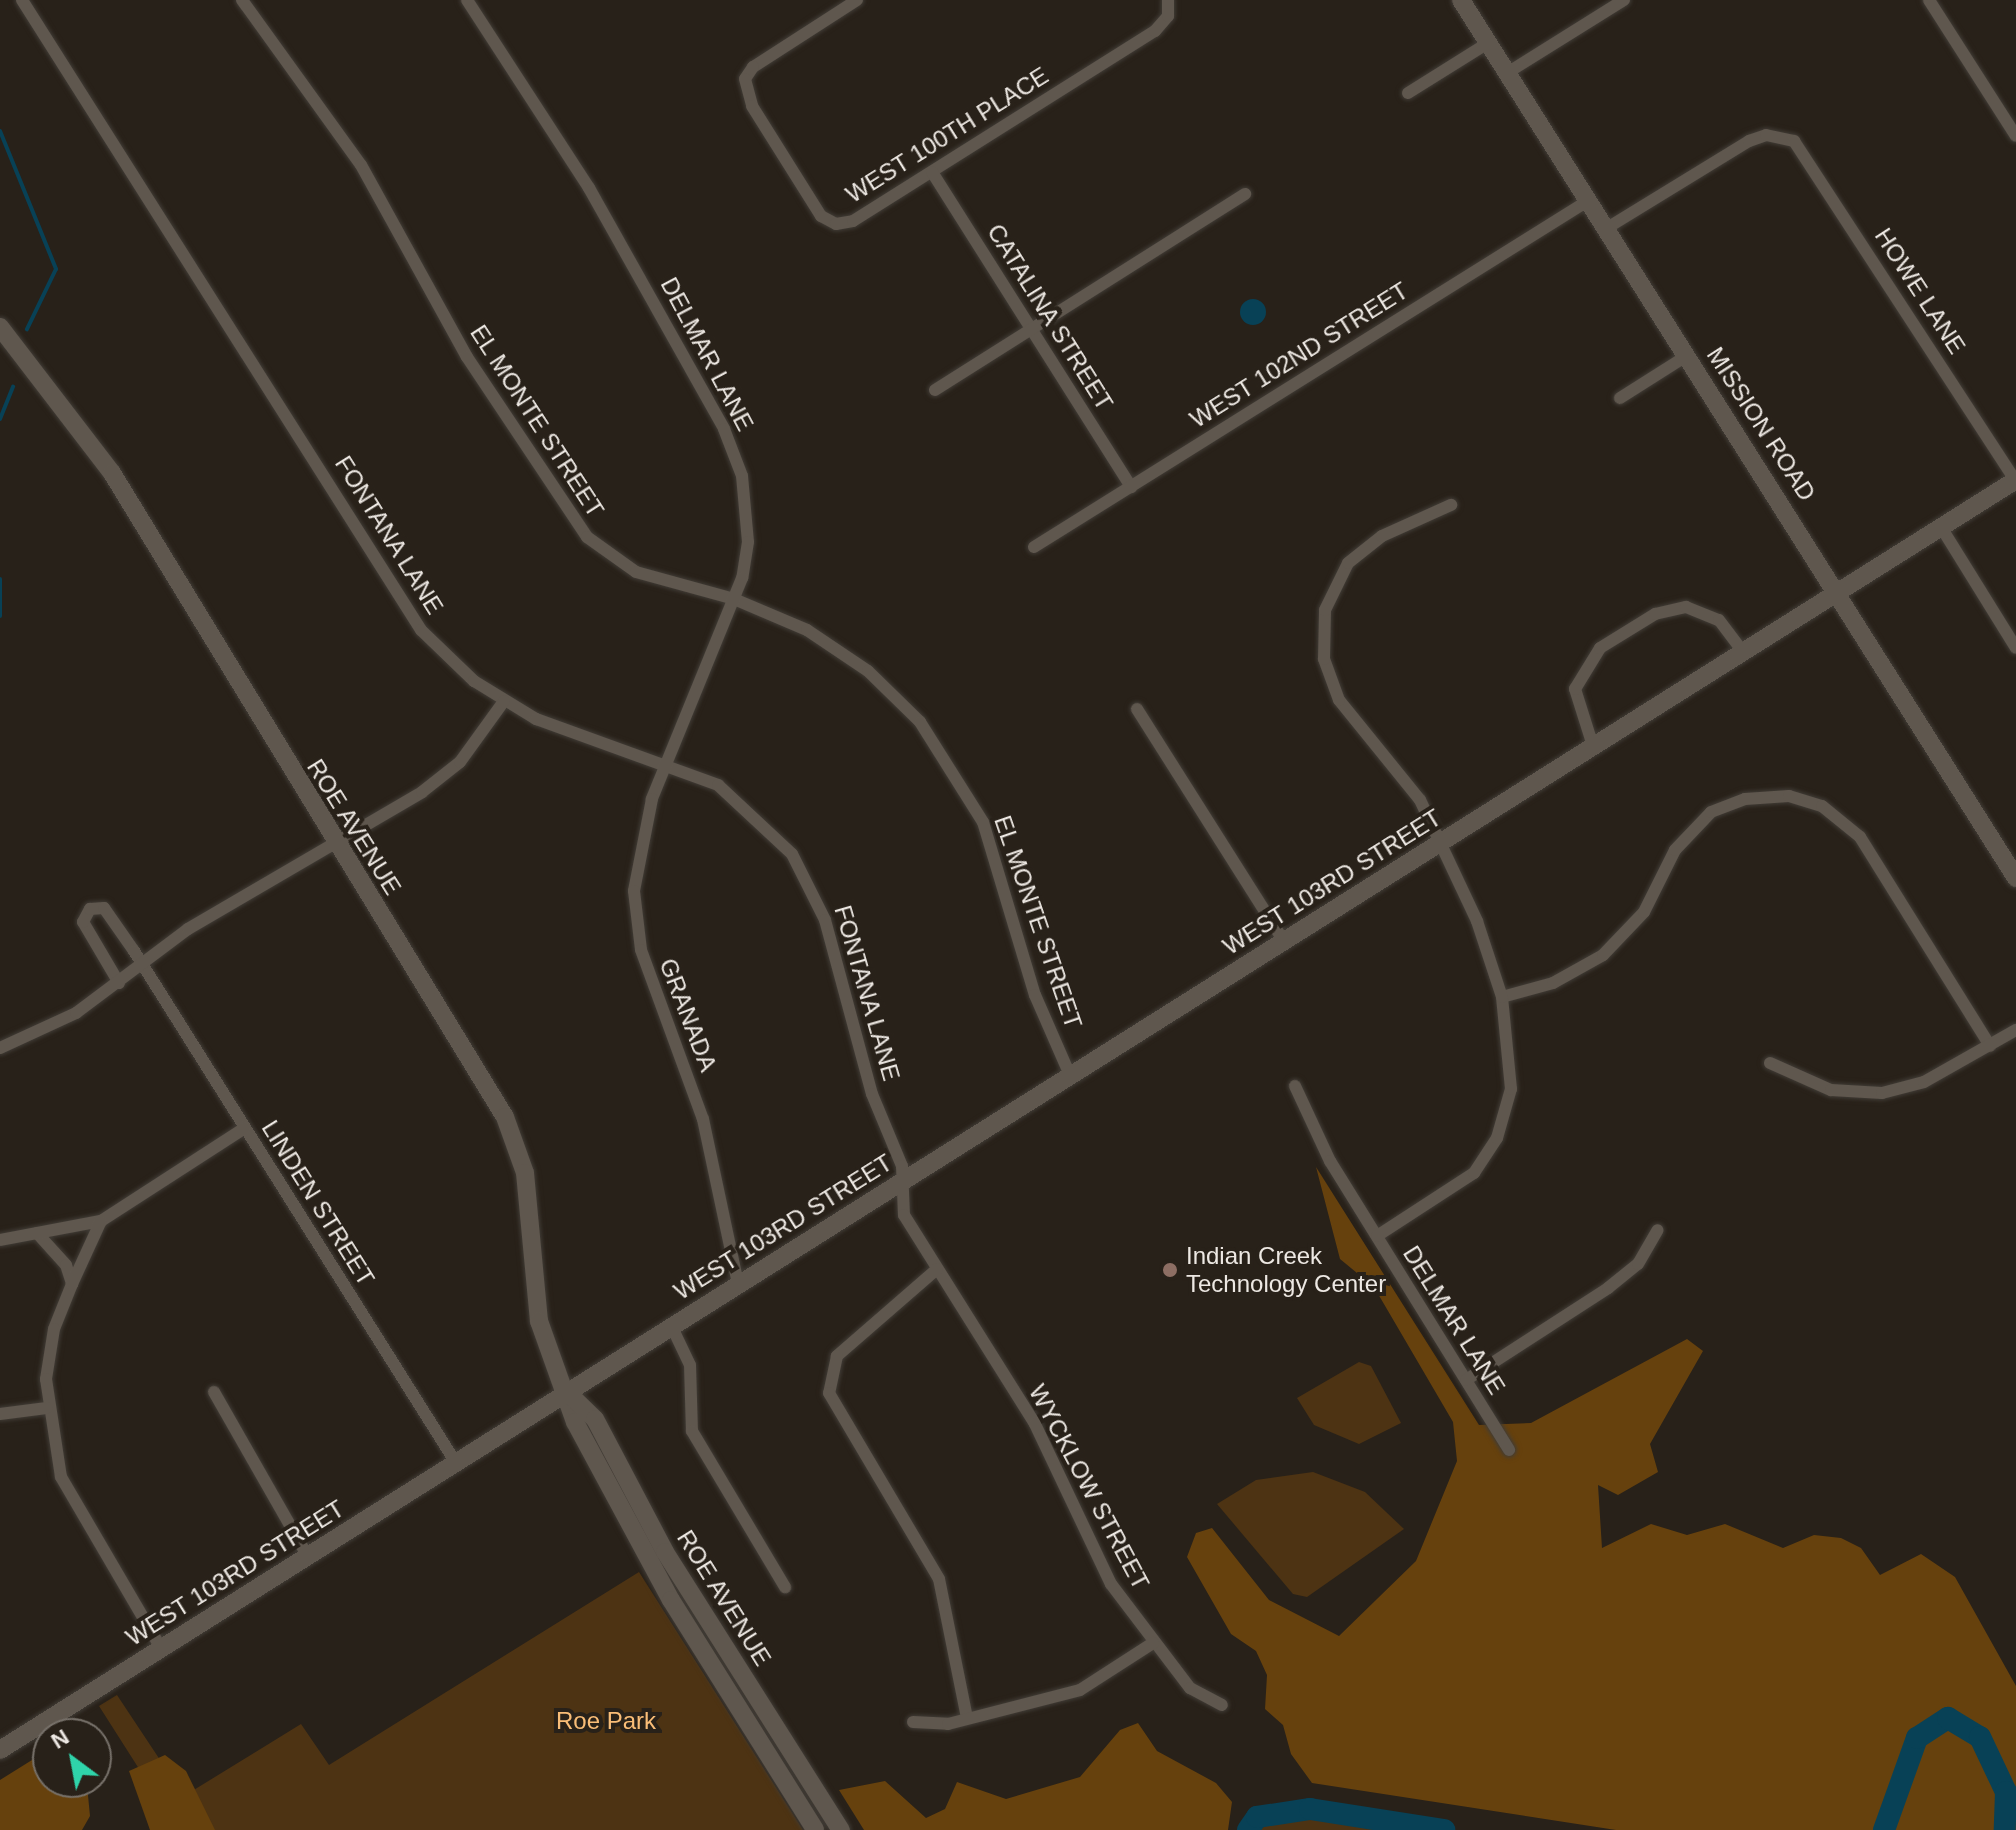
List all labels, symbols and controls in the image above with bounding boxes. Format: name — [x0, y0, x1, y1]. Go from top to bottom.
street label: WEST 100TH PLACE — [840, 61, 1054, 209]
street label: CATALINA STREET — [981, 218, 1119, 416]
street label: HOWE LANE — [1869, 223, 1971, 359]
street label: DELMAR LANE — [655, 272, 759, 436]
street label: WEST 102ND STREET — [1184, 276, 1414, 434]
street label: EL MONTE STREET — [464, 319, 610, 523]
street label: MISSION ROAD — [1701, 342, 1821, 506]
street label: FONTANA LANE — [328, 450, 450, 620]
street label: ROE AVENUE — [301, 753, 407, 901]
street label: WEST 103RD STREET — [1217, 803, 1447, 961]
street label: EL MONTE STREET — [988, 811, 1088, 1033]
street label: FONTANA LANE — [828, 901, 906, 1085]
street label: GRANADA — [653, 954, 723, 1076]
street label: LINDEN STREET — [256, 1115, 380, 1291]
street label: WEST 103RD STREET — [668, 1148, 898, 1306]
street label: DELMAR LANE — [1397, 1241, 1511, 1399]
place label: Indian Creek Technology Center — [1186, 1242, 1386, 1298]
marker: Indian Creek Technology Center — [1161, 1261, 1179, 1279]
street label: WYCKLOW STREET — [1023, 1380, 1155, 1594]
street label: WEST 103RD STREET — [120, 1494, 350, 1652]
street label: ROE AVENUE — [671, 1524, 777, 1672]
park label: Roe Park — [556, 1707, 656, 1735]
north arrow — [32, 1718, 112, 1798]
text: N — [47, 1724, 73, 1754]

